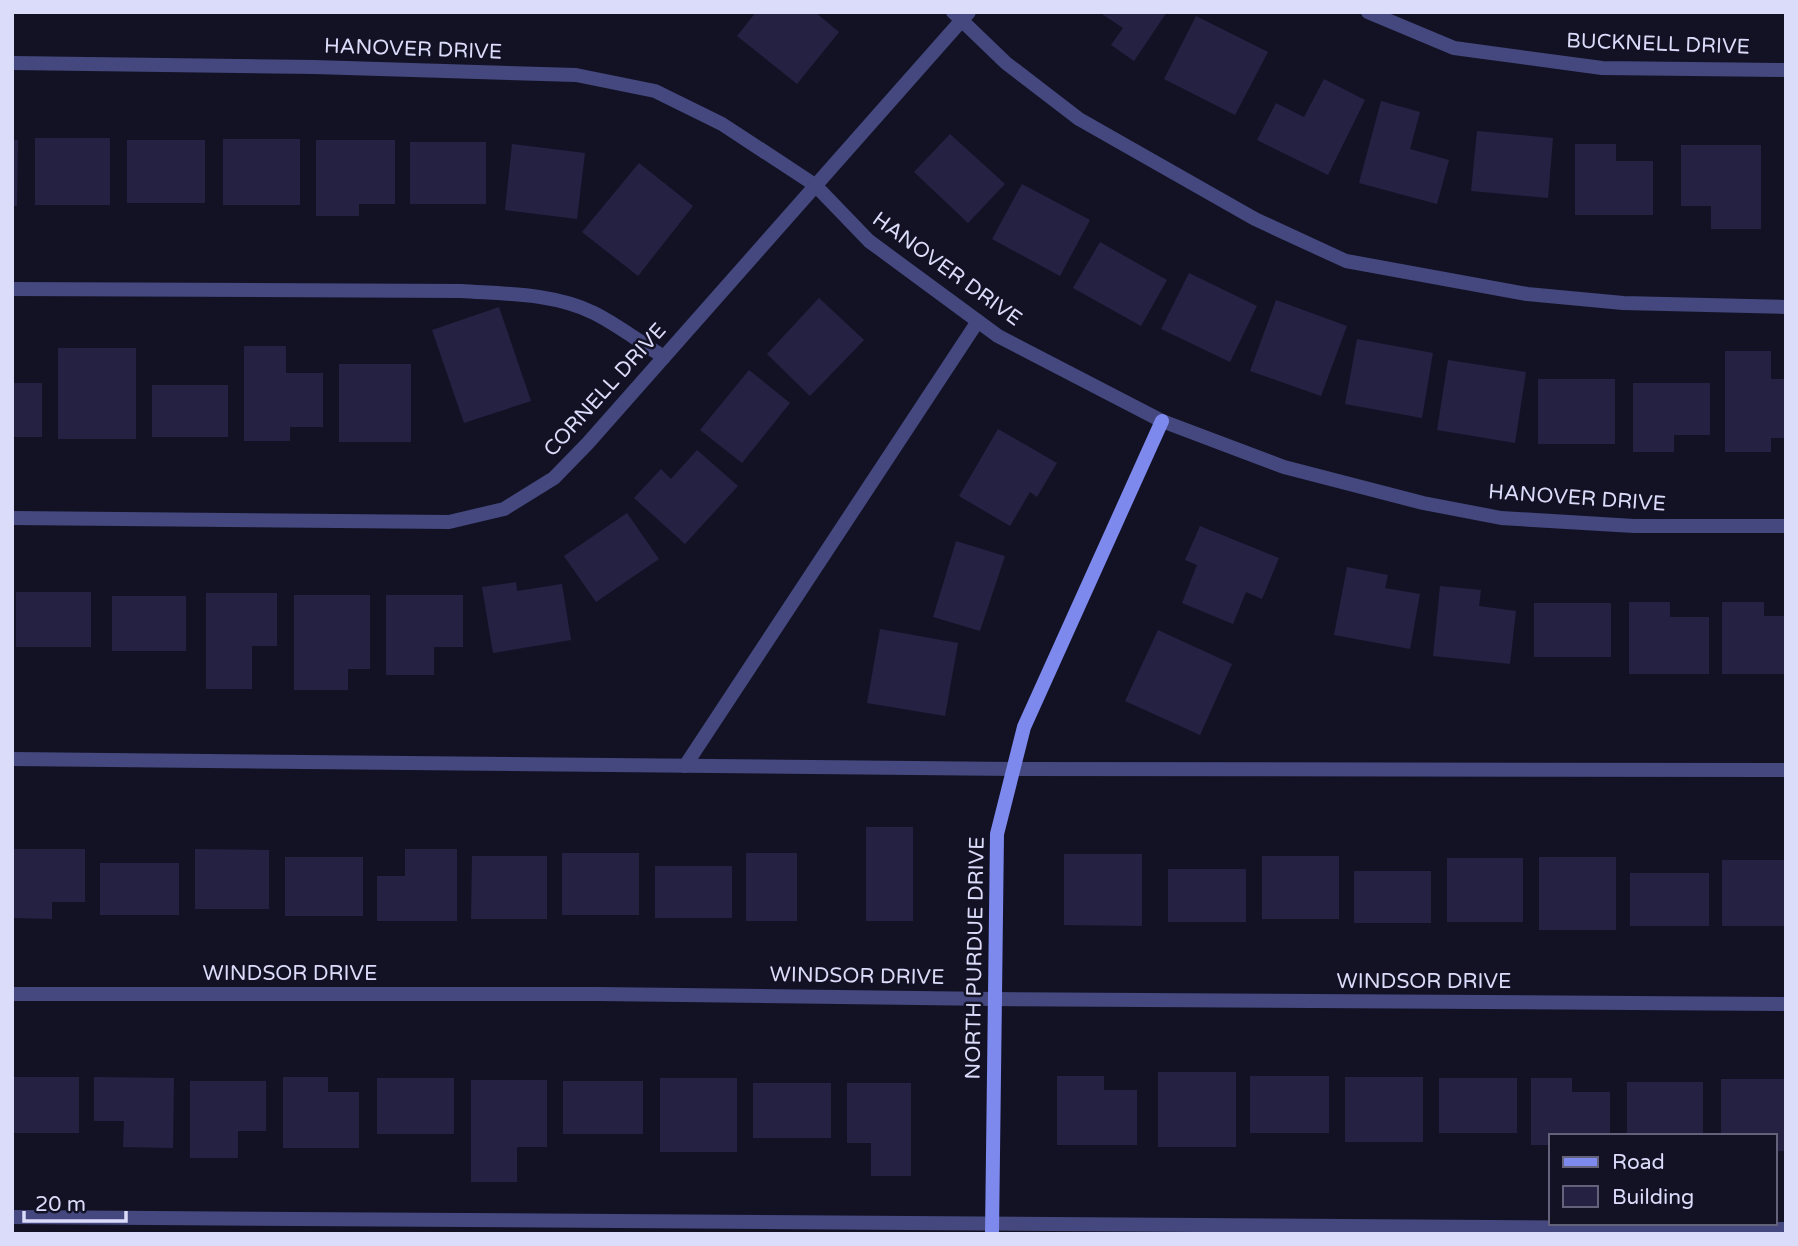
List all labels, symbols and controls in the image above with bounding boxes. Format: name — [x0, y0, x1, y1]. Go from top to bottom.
street label: BUCKNELL DRIVE — [1566, 28, 1750, 60]
street label: HANOVER DRIVE — [324, 33, 502, 65]
street label: HANOVER DRIVE — [868, 207, 1026, 331]
street label: CORNELL DRIVE — [539, 318, 671, 462]
street label: HANOVER DRIVE — [1487, 479, 1667, 517]
street label: NORTH PURDUE DRIVE — [960, 836, 990, 1080]
street label: WINDSOR DRIVE — [203, 961, 377, 986]
street label: WINDSOR DRIVE — [769, 962, 945, 990]
street label: WINDSOR DRIVE — [1337, 969, 1511, 994]
legend — [1549, 1134, 1777, 1225]
text: Road — [1612, 1150, 1665, 1175]
scale bar — [24, 1180, 126, 1224]
text: Building — [1612, 1185, 1694, 1210]
text: 20 m — [35, 1192, 86, 1217]

